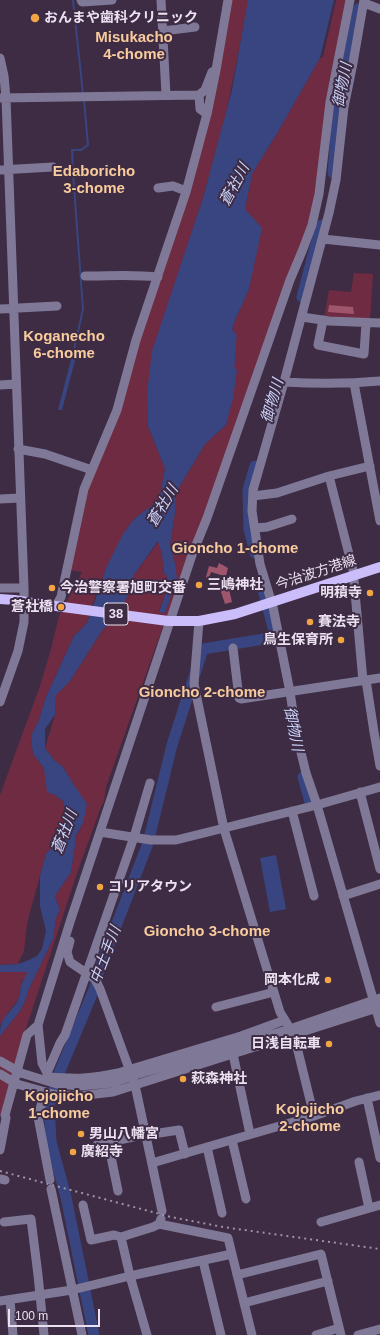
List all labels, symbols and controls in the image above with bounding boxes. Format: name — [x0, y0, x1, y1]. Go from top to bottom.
place label: おんまや歯科クリニック — [44, 10, 198, 26]
marker: おんまや歯科クリニック — [29, 12, 41, 24]
district label: Misukacho 4-chome — [95, 29, 173, 64]
water label: 御物川 — [330, 61, 356, 109]
water label: 蒼社川 — [216, 161, 254, 209]
district label: Edaboricho 3-chome — [53, 163, 135, 198]
district label: Koganecho 6-chome — [23, 328, 105, 363]
water label: 御物川 — [258, 377, 288, 425]
water label: 蒼社川 — [144, 482, 182, 530]
district label: Gioncho 1-chome — [172, 540, 298, 558]
street label: 今治波方港線 — [273, 552, 359, 594]
place label: 三嶋神社 — [207, 577, 263, 593]
place label: 今治警察署旭町交番 — [60, 580, 186, 596]
marker: 三嶋神社 — [194, 580, 204, 590]
marker: 今治警察署旭町交番 — [47, 583, 57, 593]
place label: 明積寺 — [320, 585, 362, 601]
marker: 明積寺 — [365, 588, 375, 598]
place label: 蒼社橋 — [11, 599, 53, 615]
marker: 蒼社橋 — [56, 602, 66, 612]
road number: 38 — [104, 603, 128, 625]
place label: 賽法寺 — [318, 614, 360, 630]
marker: 賽法寺 — [305, 617, 315, 627]
place label: 鳥生保育所 — [263, 632, 333, 648]
marker: 鳥生保育所 — [336, 635, 346, 645]
district label: Gioncho 2-chome — [139, 684, 265, 702]
water label: 御物川 — [280, 705, 306, 753]
water label: 蒼社川 — [49, 808, 81, 856]
place label: コリアタウン — [108, 879, 192, 895]
marker: コリアタウン — [95, 882, 105, 892]
district label: Gioncho 3-chome — [144, 923, 270, 941]
water label: 中土手川 — [87, 924, 125, 986]
place label: 岡本化成 — [264, 972, 320, 988]
marker: 岡本化成 — [323, 975, 333, 985]
place label: 日浅自転車 — [251, 1036, 321, 1052]
marker: 日浅自転車 — [324, 1039, 334, 1049]
place label: 萩森神社 — [191, 1071, 247, 1087]
marker: 萩森神社 — [178, 1074, 188, 1084]
district label: Kojojicho 1-chome — [25, 1088, 93, 1123]
district label: Kojojicho 2-chome — [276, 1101, 344, 1136]
place label: 男山八幡宮 — [89, 1126, 159, 1142]
marker: 男山八幡宮 — [76, 1129, 86, 1139]
place label: 廣紹寺 — [81, 1144, 123, 1160]
marker: 廣紹寺 — [68, 1147, 78, 1157]
scale bar — [10, 1301, 102, 1327]
text: 100 m — [15, 1309, 48, 1323]

